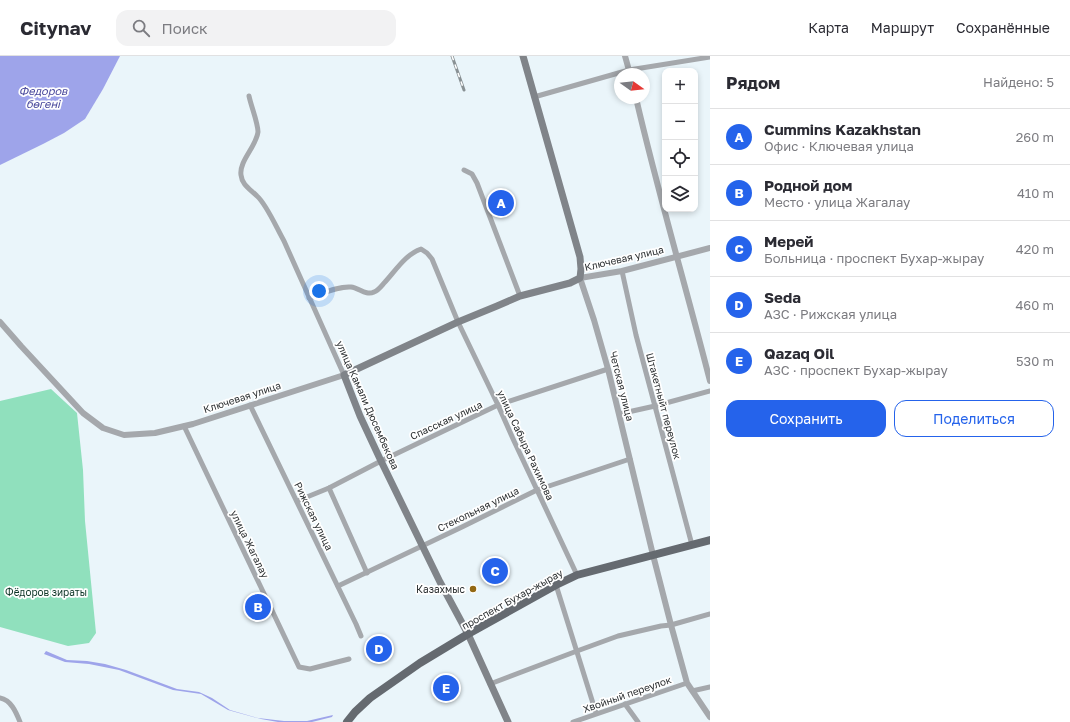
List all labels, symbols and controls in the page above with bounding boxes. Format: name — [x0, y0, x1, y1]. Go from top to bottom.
search box — [116, 10, 396, 46]
text: Citynav — [20, 16, 92, 39]
icon: search — [130, 17, 152, 39]
text: Поиск — [162, 19, 208, 37]
text: Карта — [808, 19, 849, 36]
text: Маршрут — [871, 19, 934, 36]
text: Сохранённые — [956, 19, 1050, 36]
north arrow — [614, 68, 650, 104]
map controls — [662, 68, 698, 212]
button: + — [662, 68, 698, 104]
text: Рядом — [726, 72, 780, 93]
text: Найдено: 5 — [983, 74, 1054, 90]
water label: Федоров бөгені — [19, 84, 68, 110]
button: − — [662, 104, 698, 140]
text: Cummins Kazakhstan — [764, 120, 921, 138]
text: A — [734, 129, 744, 145]
text: 260 m — [1016, 129, 1054, 145]
text: Офис · Ключевая улица — [764, 138, 914, 154]
button: locate — [662, 140, 698, 176]
button: layers — [662, 176, 698, 212]
text: Родной дом — [764, 176, 852, 194]
text: B — [734, 185, 744, 201]
text: 410 m — [1017, 185, 1054, 201]
pin: A — [488, 188, 514, 218]
text: Место · улица Жагалау — [764, 194, 910, 210]
text: Мерей — [764, 232, 813, 250]
text: C — [734, 241, 744, 257]
text: 420 m — [1016, 241, 1054, 257]
street label: Ключевая улица — [583, 243, 665, 273]
text: Больница · проспект Бухар-жырау — [764, 250, 984, 266]
your location — [309, 281, 329, 301]
text: Seda — [764, 288, 801, 306]
text: D — [734, 297, 744, 313]
text: 460 m — [1015, 297, 1054, 313]
text: АЗС · Рижская улица — [764, 306, 897, 322]
street label: улица Камали Дюсембекова — [334, 339, 402, 471]
text: Qazaq Oil — [764, 344, 834, 362]
street label: Четская улица — [608, 350, 636, 422]
street label: Штакетныйт переулок — [644, 351, 684, 461]
text: E — [735, 353, 743, 369]
text: 530 m — [1016, 353, 1054, 369]
text: АЗС · проспект Бухар-жырау — [764, 362, 948, 378]
street label: Ключевая улица — [202, 379, 282, 415]
street label: улица Сабыра Рахимова — [495, 388, 557, 502]
street label: Спасская улица — [408, 398, 484, 442]
button: Сохранить — [726, 400, 886, 437]
button: Поделиться — [894, 400, 1054, 437]
street label: Рижская улица — [292, 480, 336, 552]
street label: Стекольная улица — [435, 484, 521, 534]
street label: улица Жагалау — [228, 508, 272, 580]
pin: C — [482, 556, 508, 586]
street label: проспект Бухар-жырау — [459, 566, 565, 632]
place label: Казахмыс — [416, 583, 466, 595]
marker: Казахмыс — [468, 584, 478, 594]
park label: Фёдоров зираты — [5, 586, 87, 598]
pin: B — [245, 592, 271, 622]
pin: D — [366, 634, 392, 664]
pin: E — [433, 673, 459, 703]
street label: Хвойный переулок — [581, 673, 673, 715]

